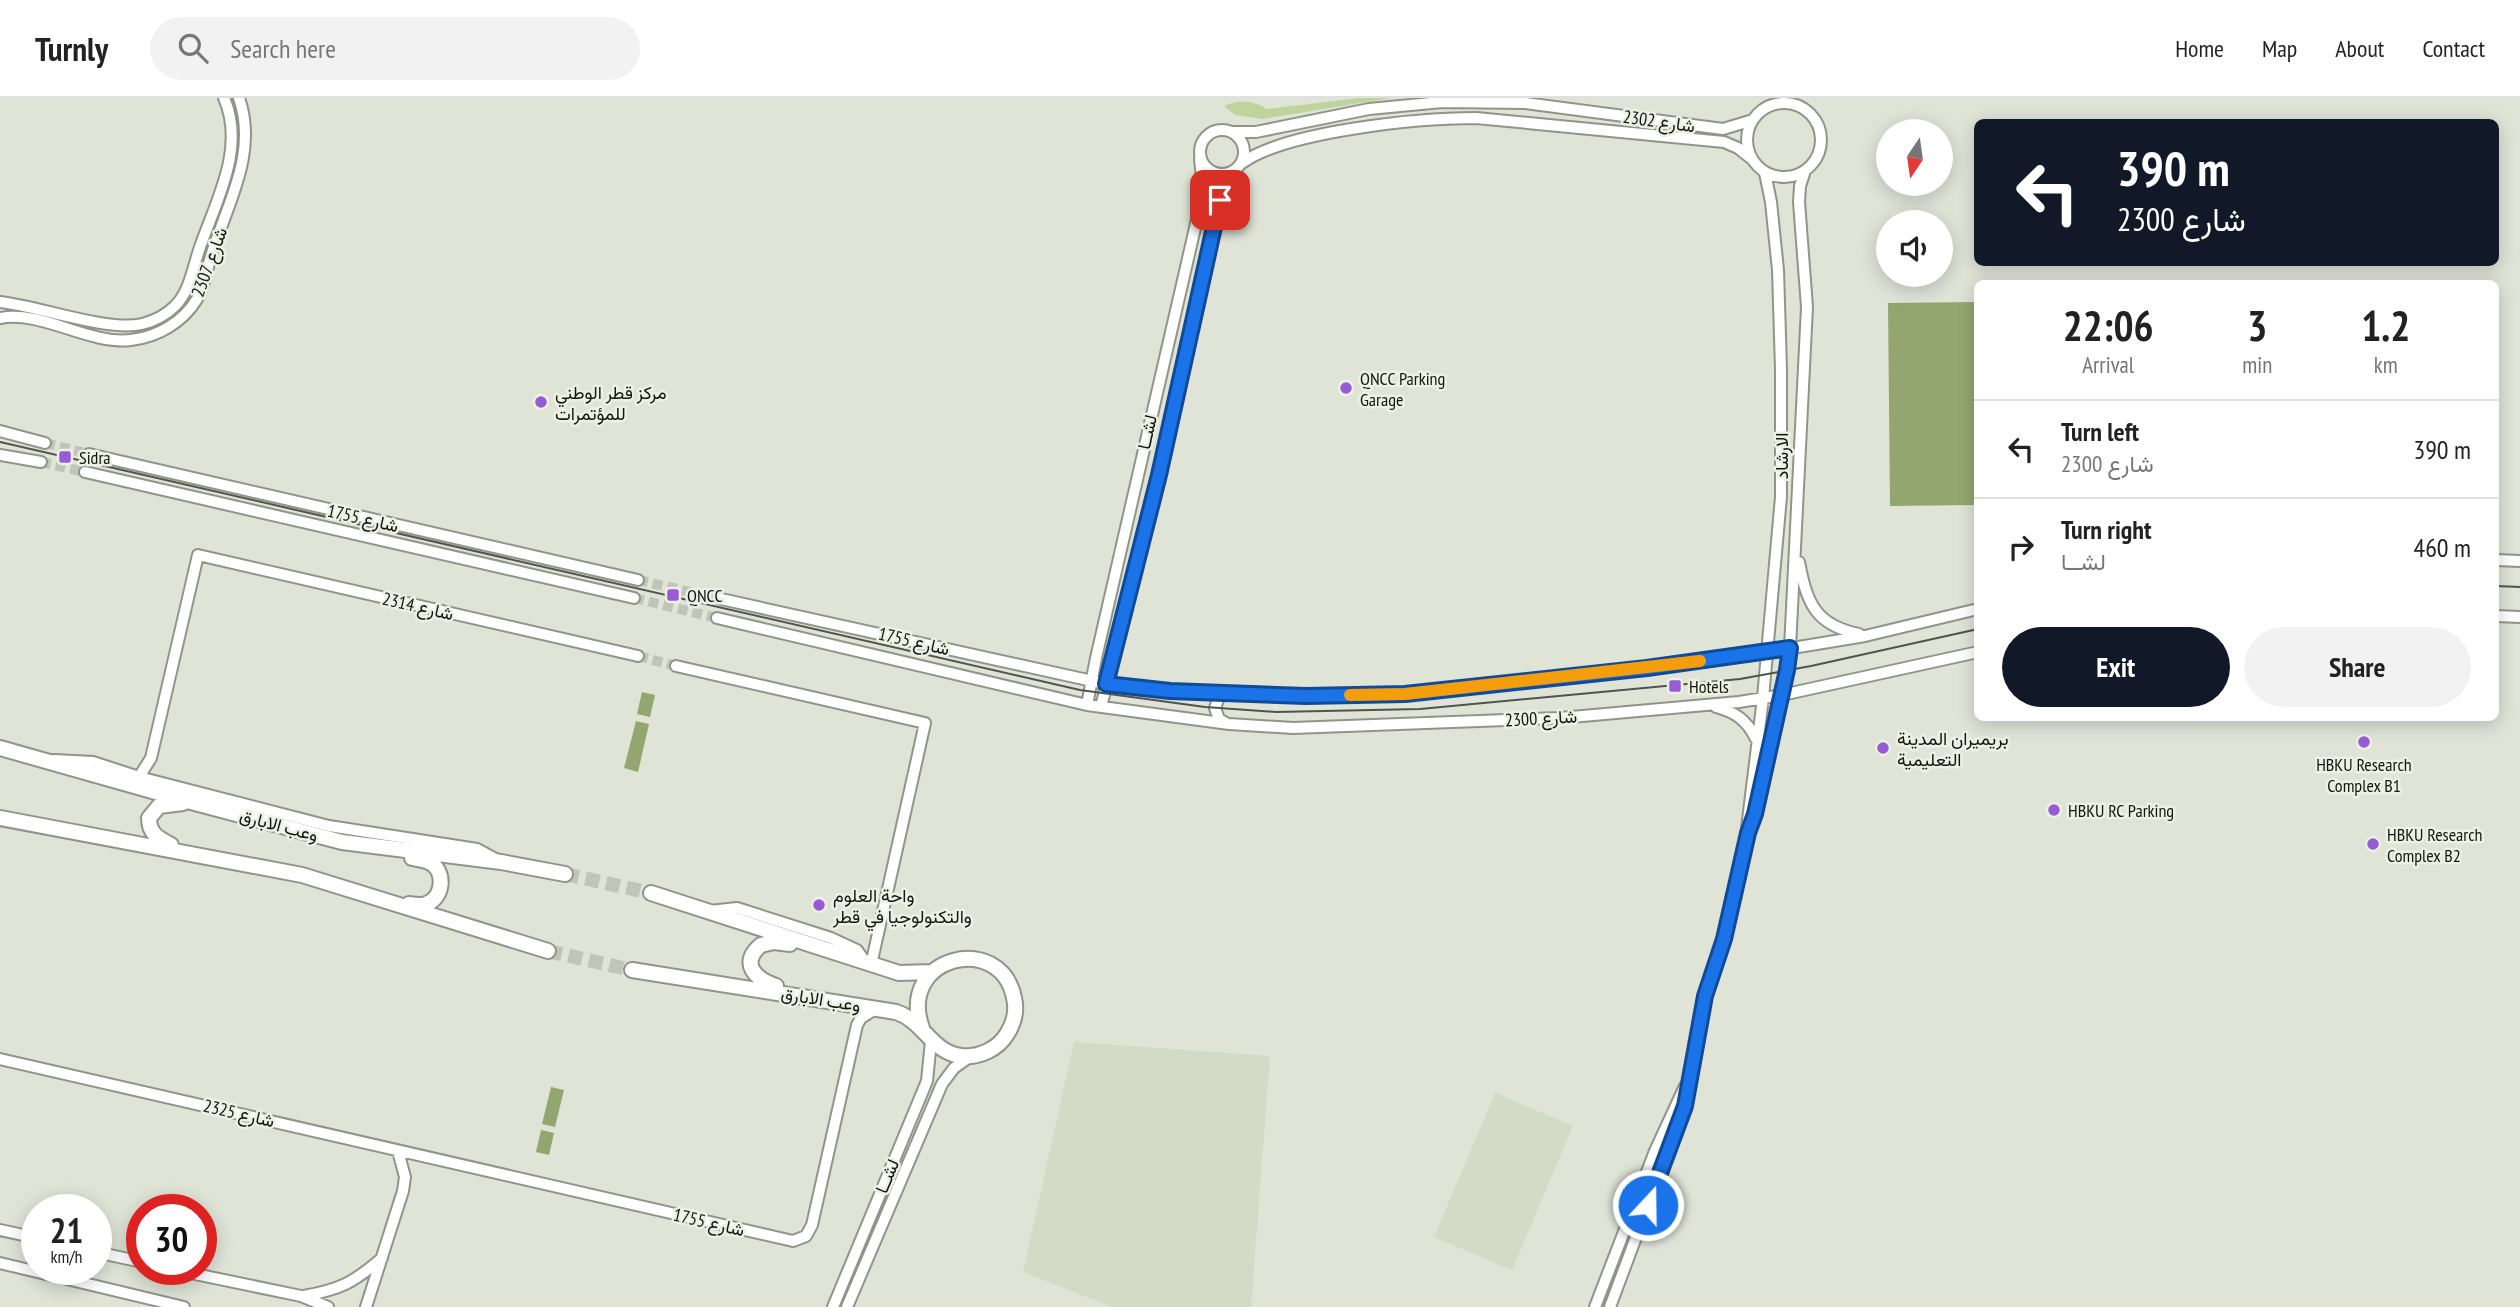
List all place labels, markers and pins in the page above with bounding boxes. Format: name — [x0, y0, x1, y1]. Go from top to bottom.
pin — [1190, 170, 1250, 230]
place label: QNCC Parking Garage — [1360, 367, 1445, 411]
marker: QNCC Parking Garage — [1338, 380, 1354, 396]
place label: مركز قطر الوطني للمؤتمرات — [555, 381, 667, 425]
marker: مركز قطر الوطني للمؤتمرات — [533, 394, 549, 410]
place label: Sidra — [79, 446, 111, 469]
marker: Sidra — [57, 449, 73, 465]
place label: QNCC — [687, 584, 723, 607]
marker: QNCC — [665, 587, 681, 603]
place label: Hotels — [1689, 675, 1729, 698]
marker: Hotels — [1667, 678, 1683, 694]
place label: بريميران المدينة التعليمية — [1897, 727, 2008, 771]
marker: HBKU Research Complex B1 — [2356, 734, 2372, 750]
marker: بريميران المدينة التعليمية — [1875, 740, 1891, 756]
place label: HBKU Research Complex B1 — [2316, 753, 2412, 797]
place label: HBKU RC Parking — [2068, 799, 2174, 822]
marker: HBKU RC Parking — [2046, 802, 2062, 818]
place label: HBKU Research Complex B2 — [2387, 823, 2483, 867]
marker: HBKU Research Complex B2 — [2365, 836, 2381, 852]
place label: واحة العلوم والتكنولوجيا في قطر — [832, 884, 972, 932]
marker: واحة العلوم والتكنولوجيا في قطر — [811, 897, 827, 913]

